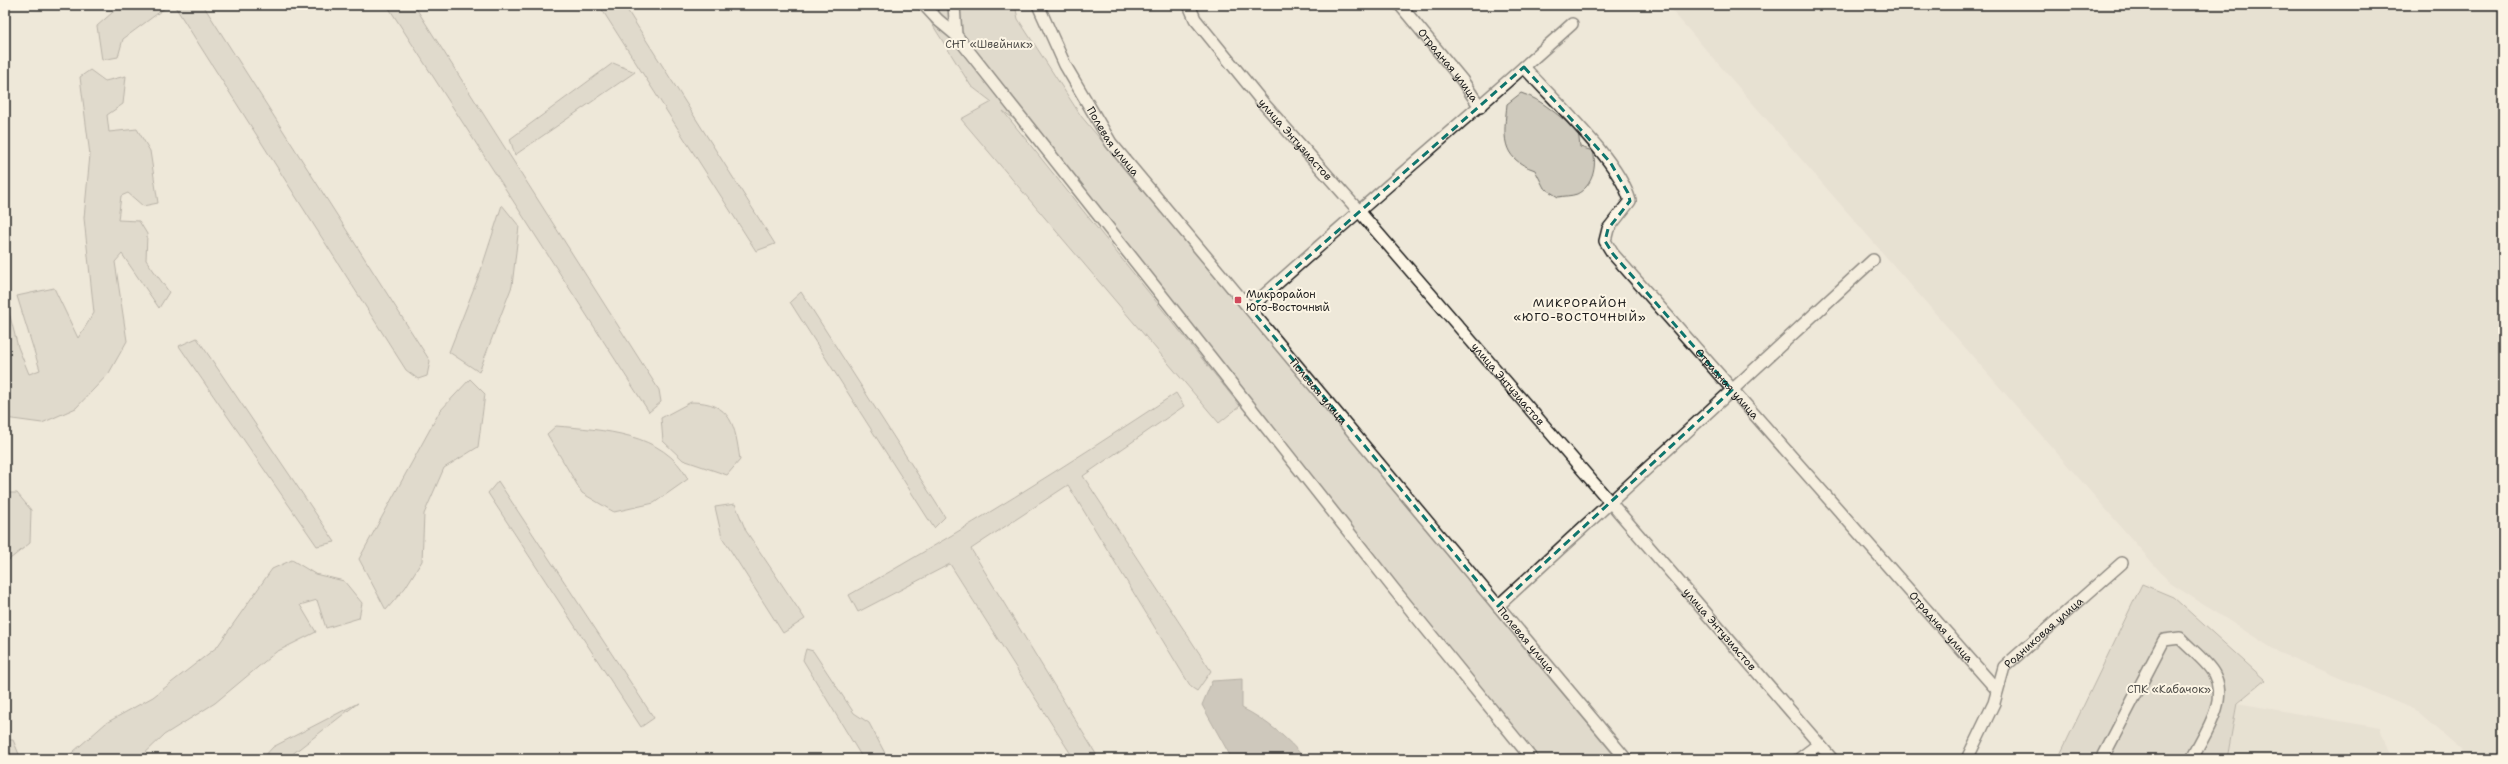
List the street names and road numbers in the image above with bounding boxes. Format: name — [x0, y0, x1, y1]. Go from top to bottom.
street label: Отрадная улица — [1414, 25, 1482, 105]
street label: улица Энтузиастов — [1255, 96, 1335, 184]
street label: Полевая улица — [1083, 104, 1142, 179]
street label: улица Энтузиастов — [1468, 340, 1548, 429]
street label: Отрадная улица — [1691, 345, 1762, 423]
street label: Полевая улица — [1286, 355, 1350, 428]
street label: улица Энтузиастов — [1680, 585, 1759, 674]
street label: Отрадная улица — [1906, 588, 1976, 666]
street label: Родниковая улица — [2001, 594, 2087, 672]
street label: Полевая улица — [1494, 604, 1558, 676]

